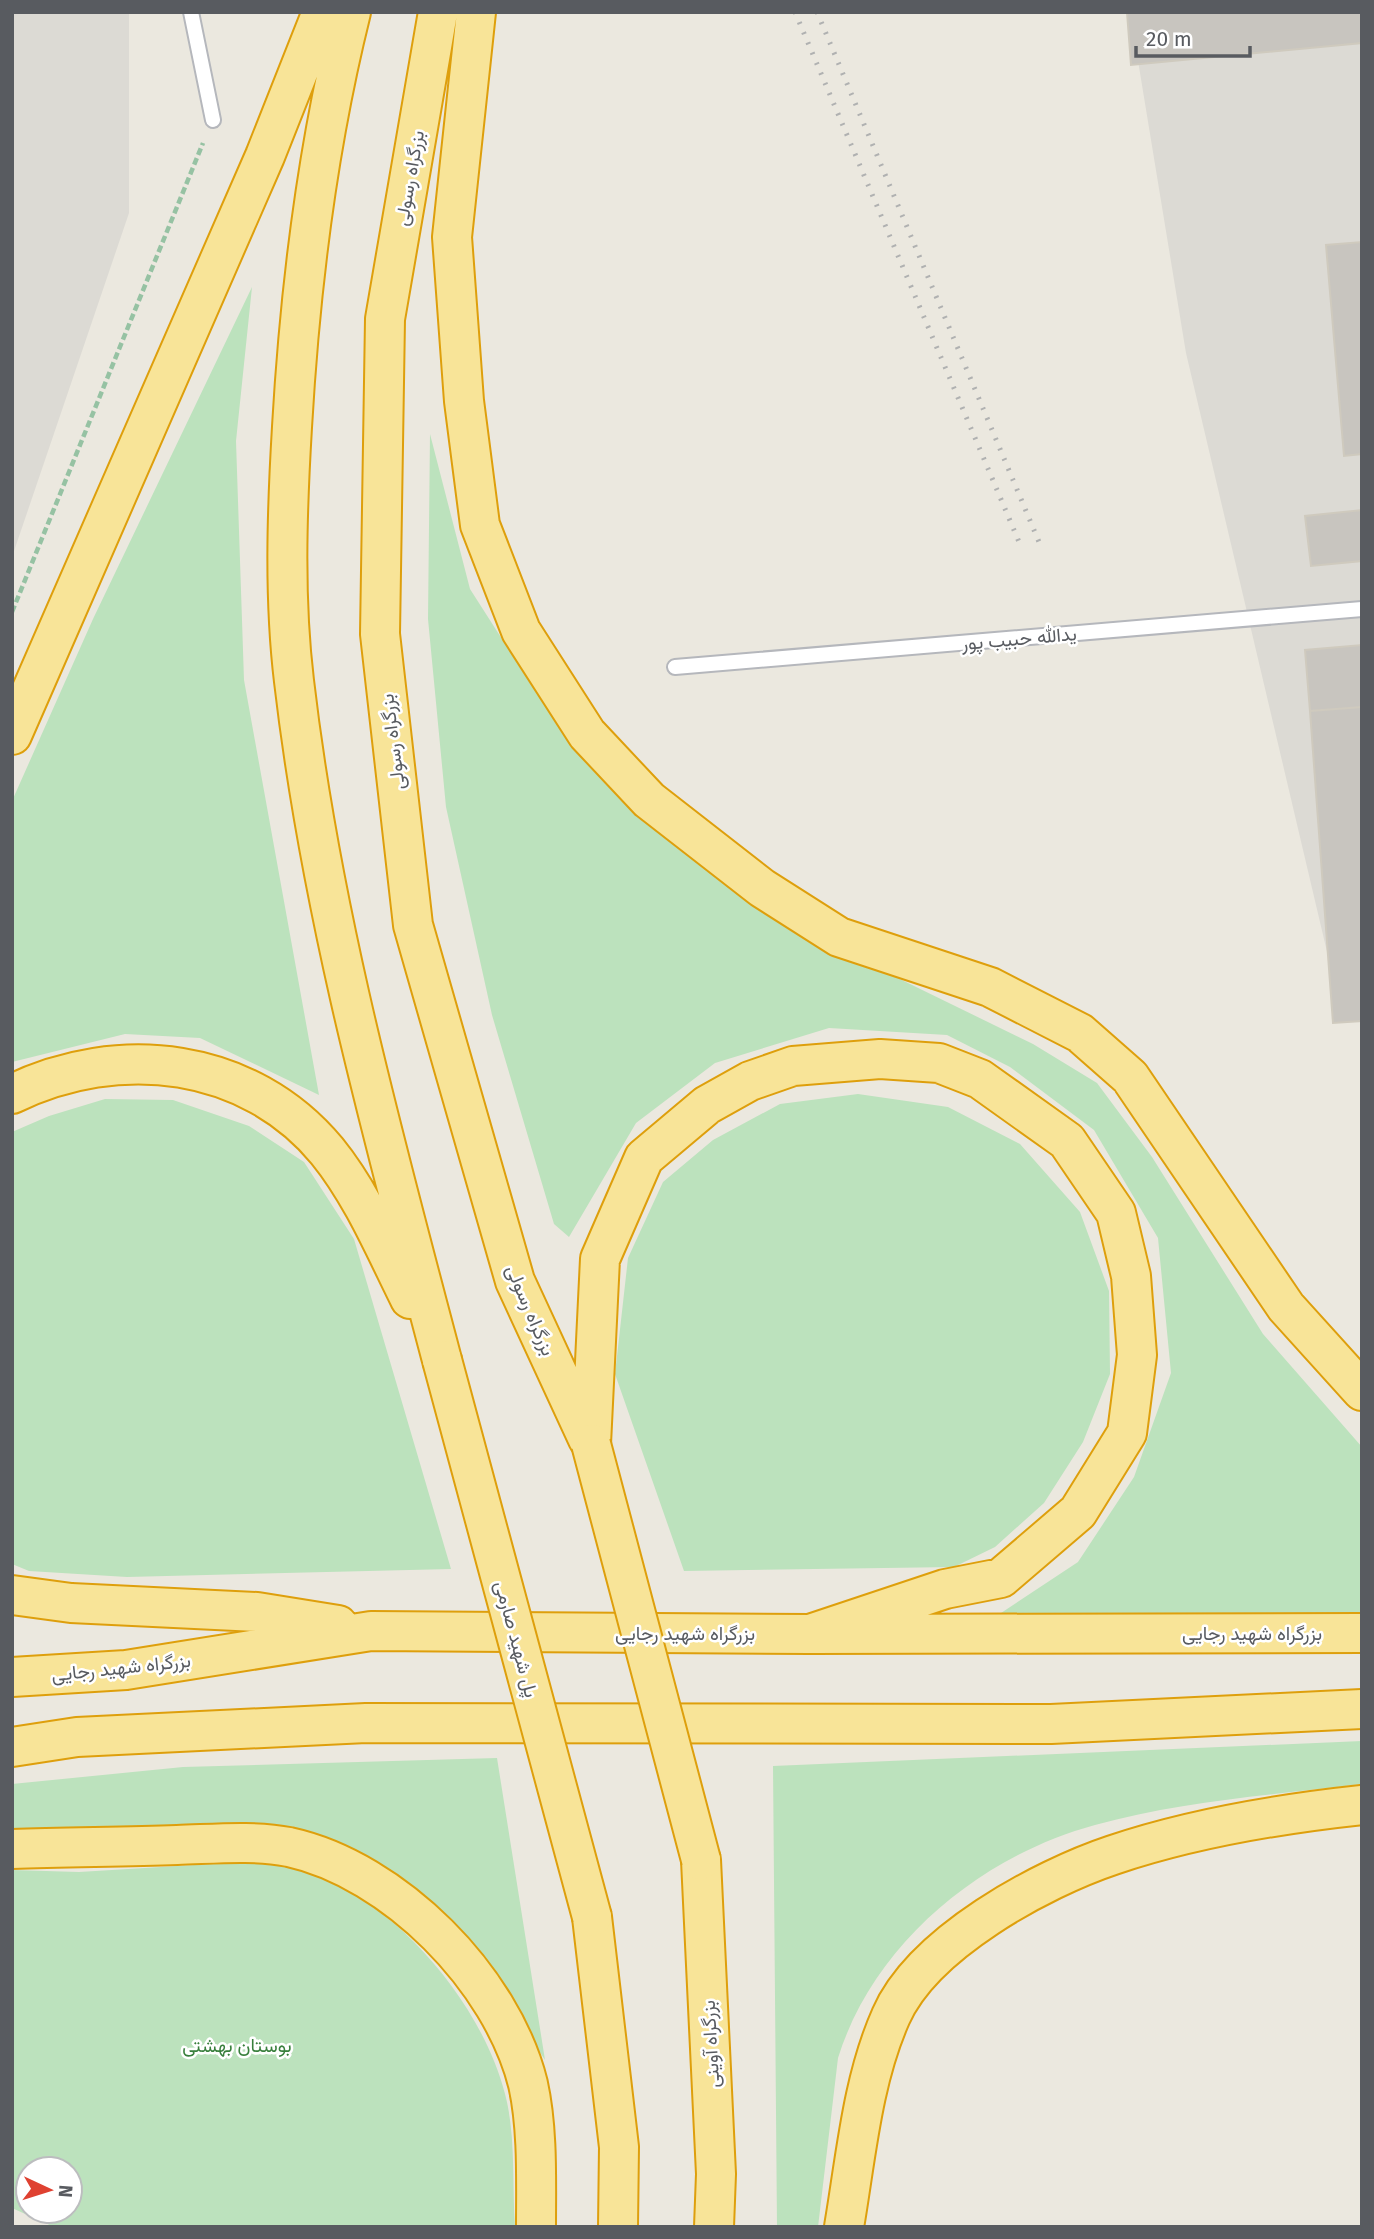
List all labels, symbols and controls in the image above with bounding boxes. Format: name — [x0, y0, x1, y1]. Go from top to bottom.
scale bar — [1136, 14, 1250, 58]
text: 20 m — [1146, 26, 1192, 52]
street label: بزرگراه رسولی — [390, 129, 429, 228]
street label: یدالله حبیب پور — [959, 622, 1078, 657]
street label: بزرگراه رسولی — [375, 693, 410, 791]
street label: بزرگراه رسولی — [501, 1261, 560, 1359]
street label: پل شهید صارمی — [488, 1578, 543, 1700]
street label: بزرگراه شهید رجایی — [615, 1622, 755, 1645]
street label: بزرگراه شهید رجایی — [1182, 1622, 1322, 1645]
street label: بزرگراه شهید رجایی — [50, 1649, 192, 1686]
street label: بزرگراه آوینی — [697, 2000, 724, 2088]
park label: بوستان بهشتی — [182, 2034, 292, 2057]
north arrow — [14, 2155, 84, 2225]
text: N — [54, 2184, 77, 2198]

